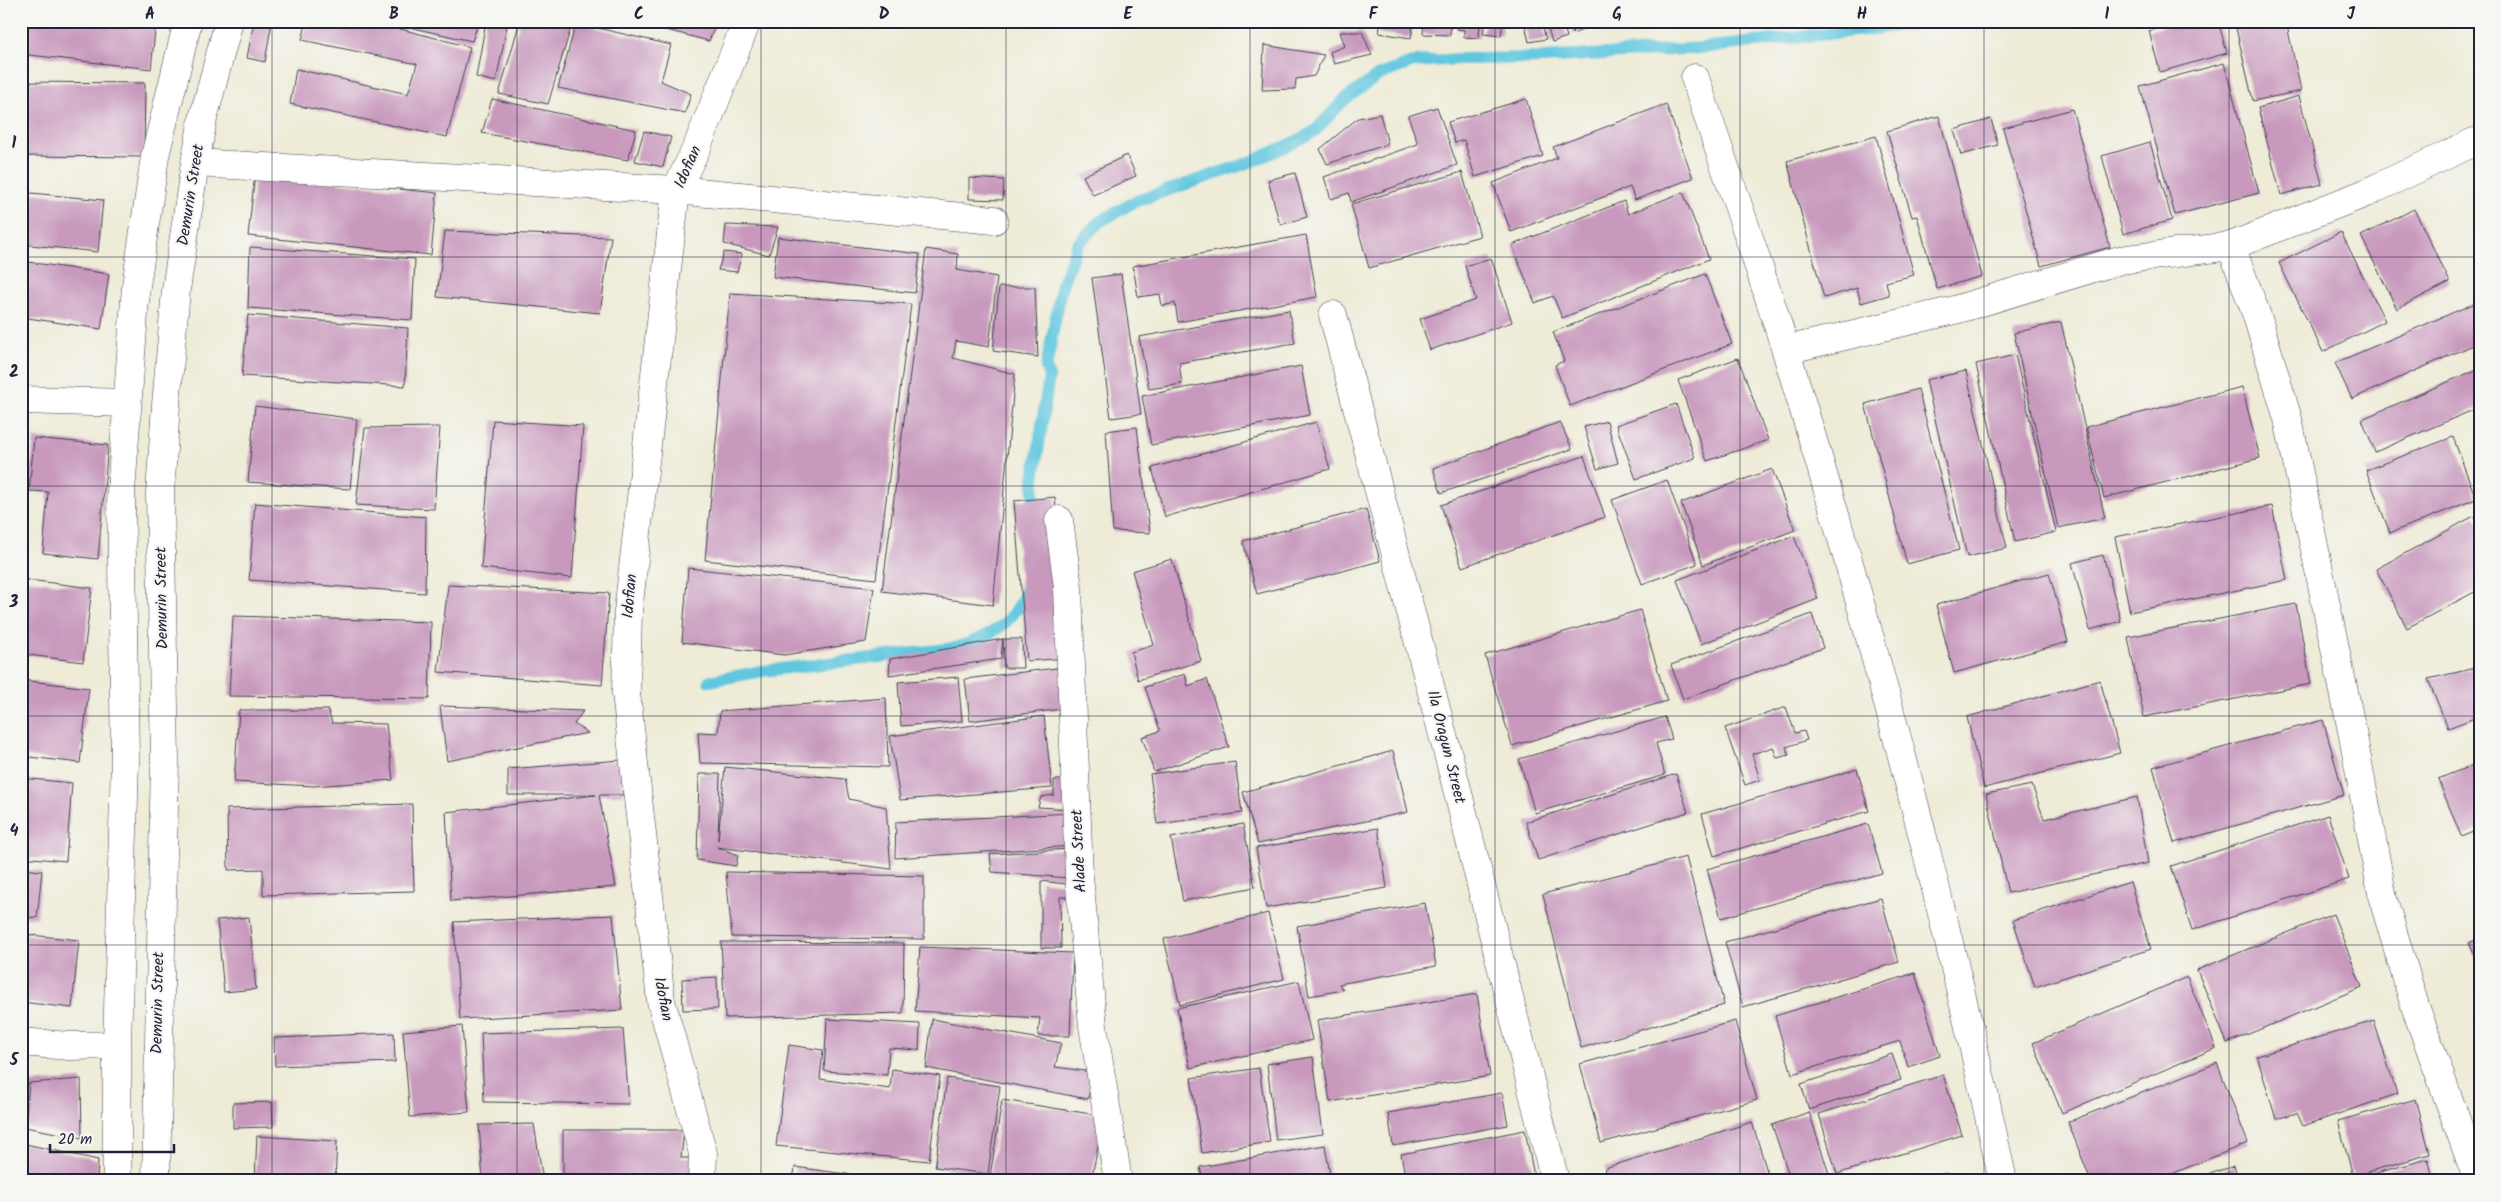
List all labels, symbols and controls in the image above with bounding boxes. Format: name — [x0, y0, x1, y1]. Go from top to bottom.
text: A — [145, 2, 155, 27]
text: B — [389, 2, 399, 27]
text: C — [634, 2, 644, 27]
text: D — [879, 2, 890, 27]
text: E — [1124, 2, 1134, 27]
text: F — [1369, 2, 1379, 27]
text: G — [1612, 2, 1622, 27]
text: H — [1857, 2, 1867, 27]
text: I — [2105, 2, 2110, 27]
text: J — [2347, 2, 2356, 27]
text: 1 — [12, 131, 17, 156]
street label: Demurin Street — [171, 142, 211, 248]
street label: Idofian — [667, 142, 709, 192]
text: 2 — [9, 360, 19, 385]
street label: Demurin Street — [149, 546, 175, 649]
street label: Idofian — [616, 573, 644, 619]
text: 3 — [9, 590, 19, 615]
street label: Ila Oragun Street — [1420, 688, 1472, 807]
street label: Alade Street — [1064, 808, 1094, 893]
text: 4 — [10, 819, 19, 844]
street label: Demurin Street — [145, 951, 171, 1054]
street label: Idofian — [646, 975, 680, 1023]
text: 5 — [9, 1048, 20, 1073]
scale bar — [50, 1122, 174, 1154]
text: 20 m — [58, 1128, 92, 1152]

